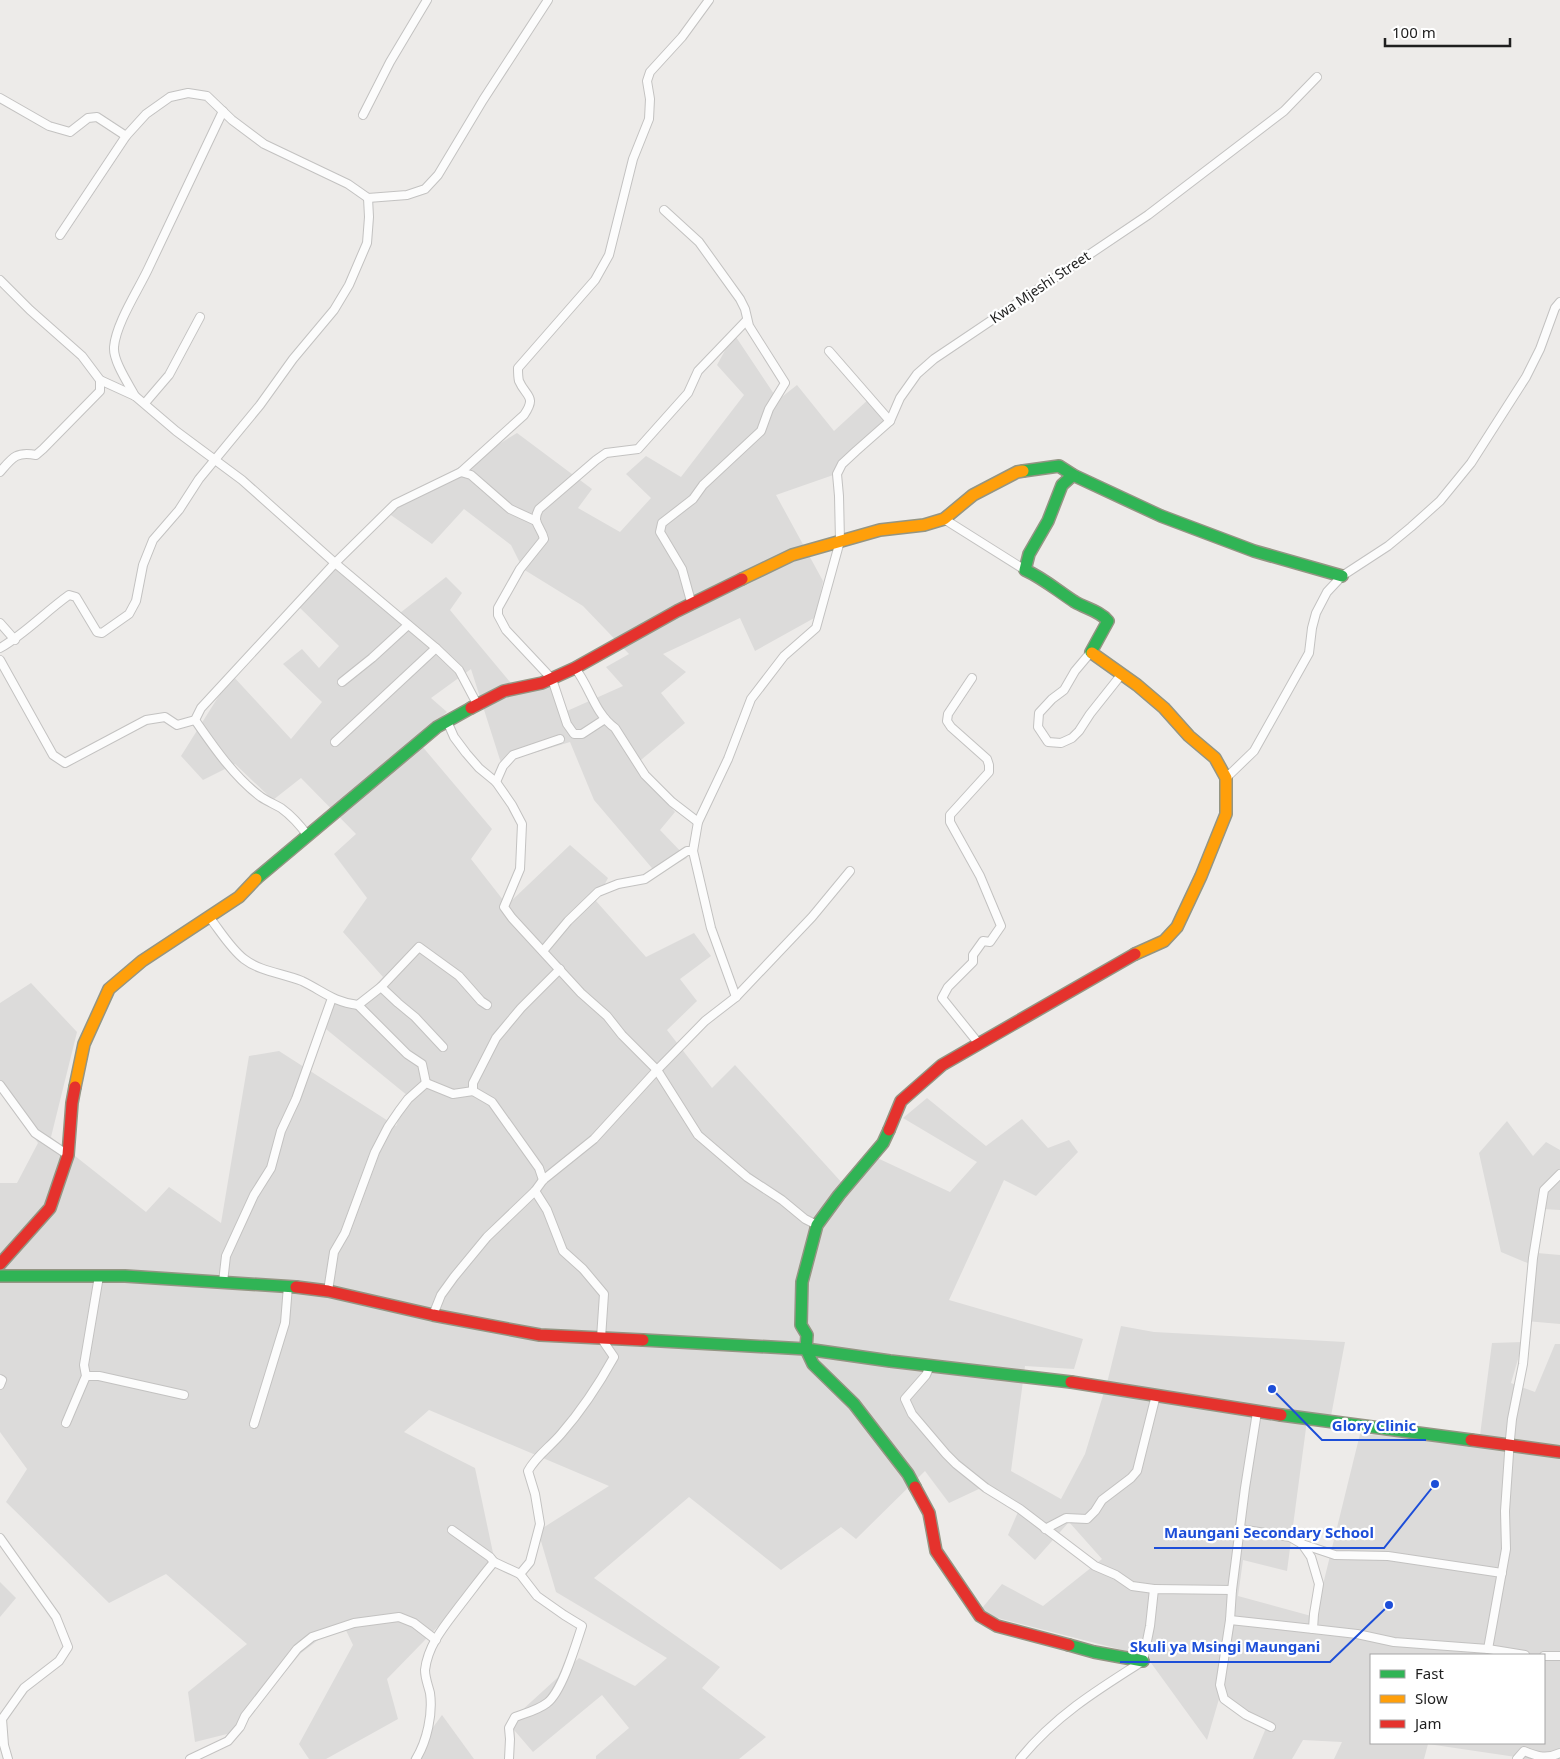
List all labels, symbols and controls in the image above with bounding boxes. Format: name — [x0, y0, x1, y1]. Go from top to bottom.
scale bar — [1385, 15, 1510, 47]
text: 100 m — [1392, 22, 1436, 42]
street label: Kwa Mjeshi Street — [986, 246, 1094, 327]
callout: Glory Clinic — [1322, 1410, 1426, 1440]
text: Glory Clinic — [1332, 1415, 1416, 1435]
callout: Maungani Secondary School — [1154, 1518, 1384, 1548]
text: Maungani Secondary School — [1164, 1522, 1374, 1542]
callout: Skuli ya Msingi Maungani — [1120, 1632, 1330, 1662]
text: Skuli ya Msingi Maungani — [1130, 1636, 1320, 1656]
legend — [1370, 1654, 1545, 1744]
text: Fast — [1415, 1663, 1444, 1683]
text: Slow — [1415, 1688, 1448, 1708]
text: Jam — [1413, 1713, 1442, 1733]

